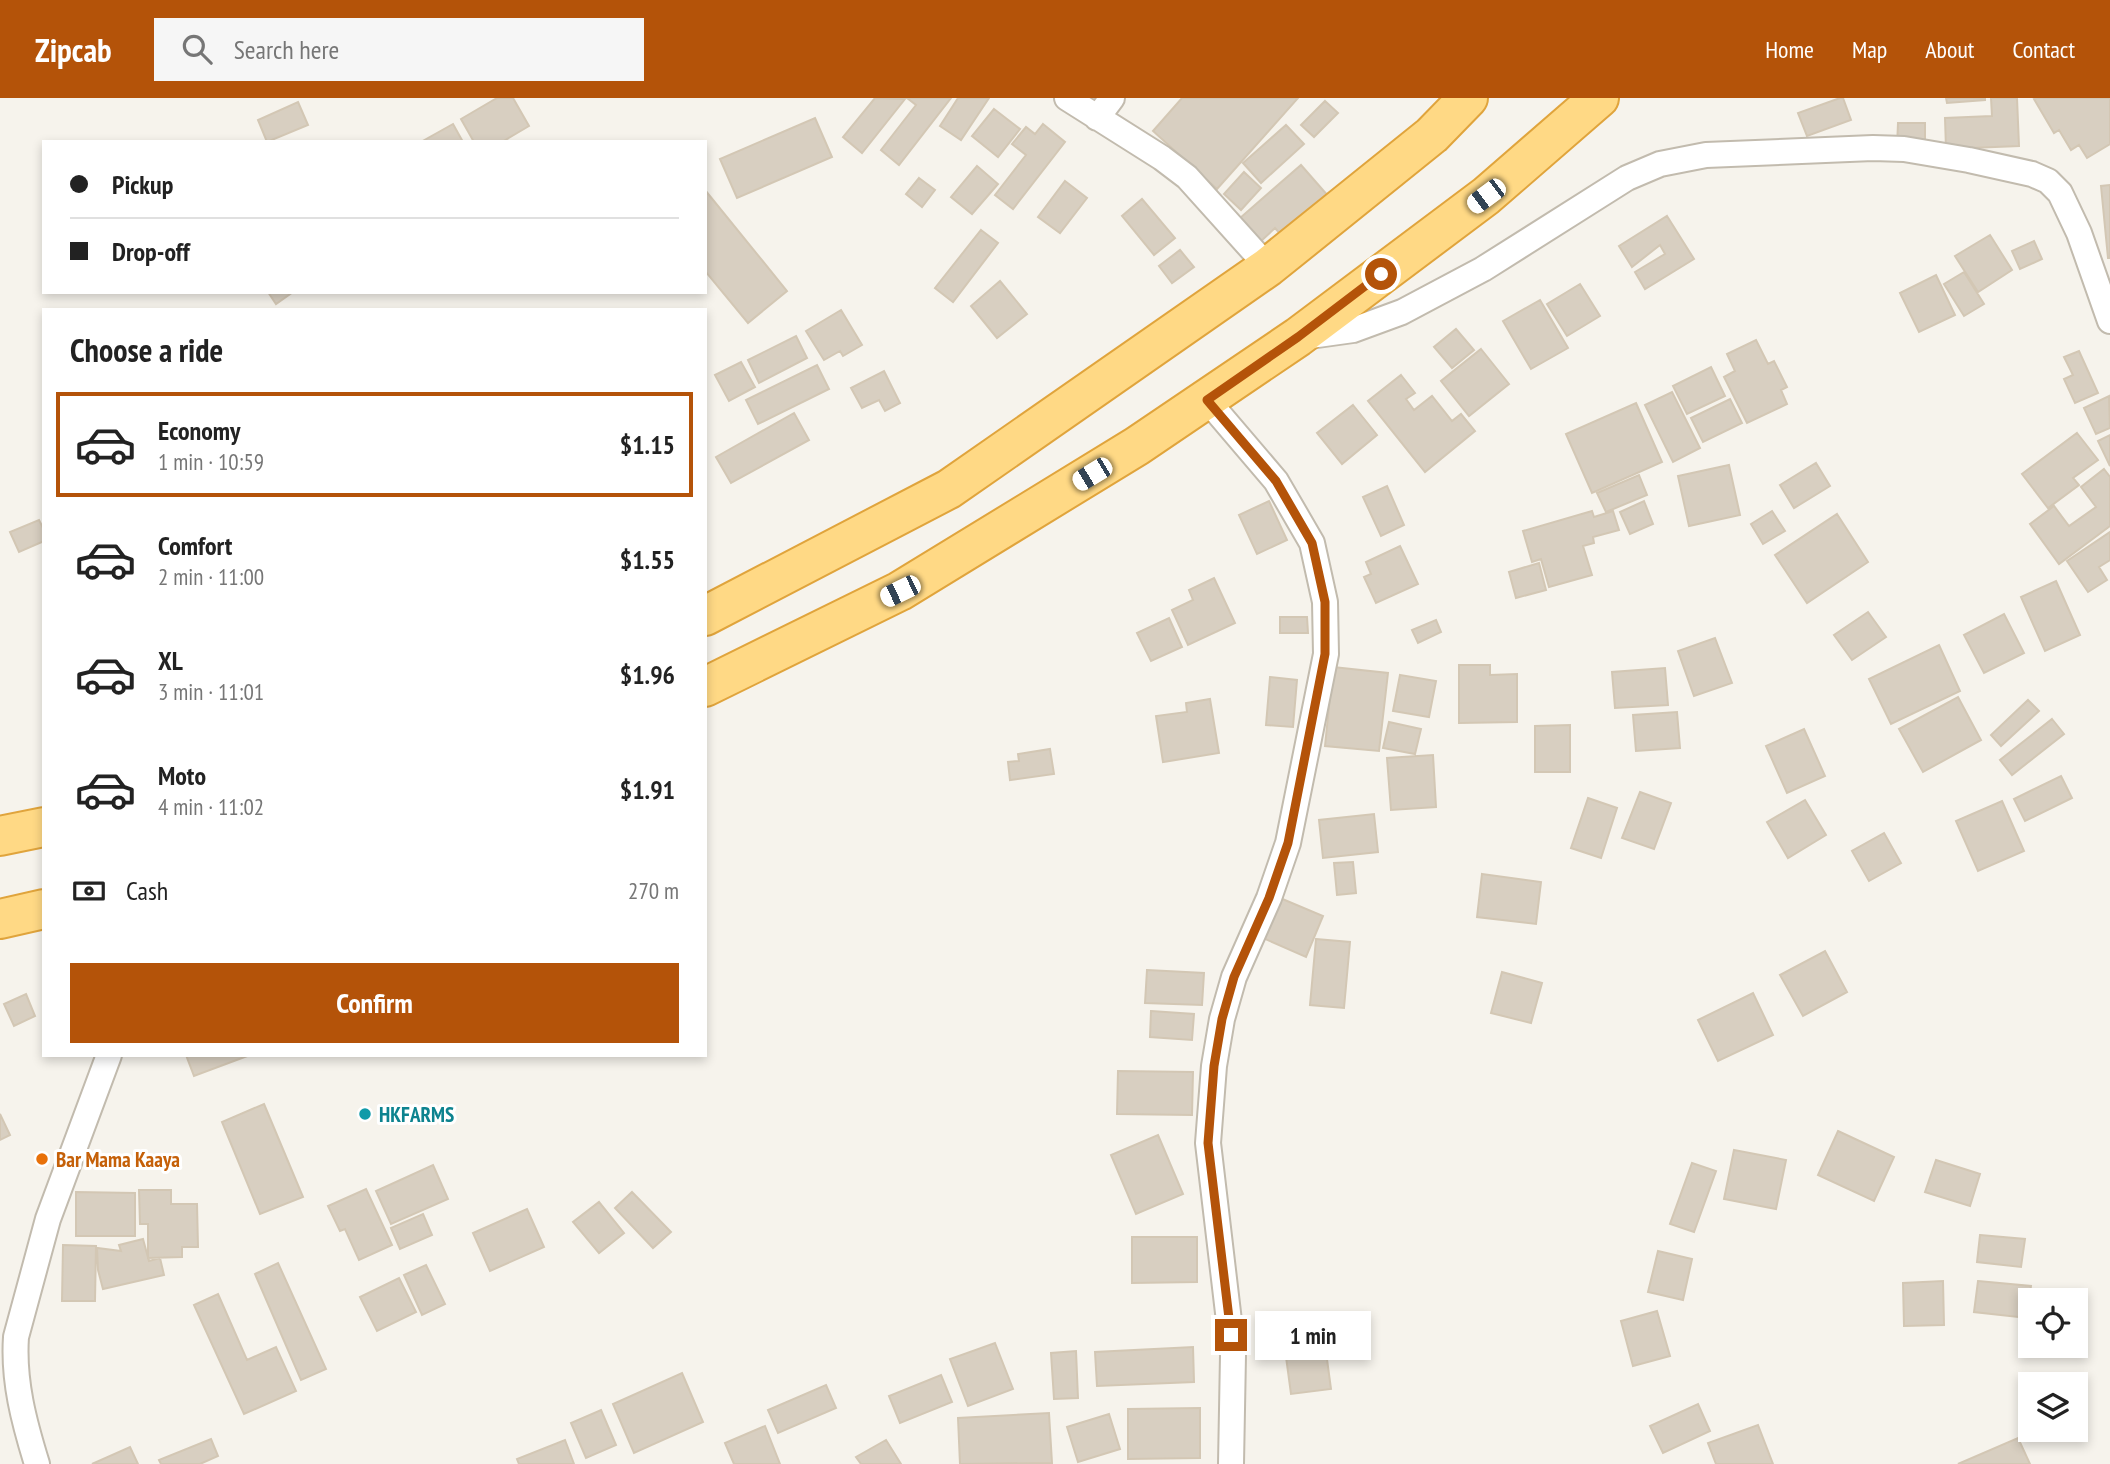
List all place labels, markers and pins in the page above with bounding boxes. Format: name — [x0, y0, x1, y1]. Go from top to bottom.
place label: HKFARMS — [379, 1101, 454, 1128]
marker: HKFARMS — [357, 1106, 373, 1122]
place label: Bar Mama Kaaya — [56, 1146, 180, 1173]
marker: Bar Mama Kaaya — [34, 1151, 50, 1167]

